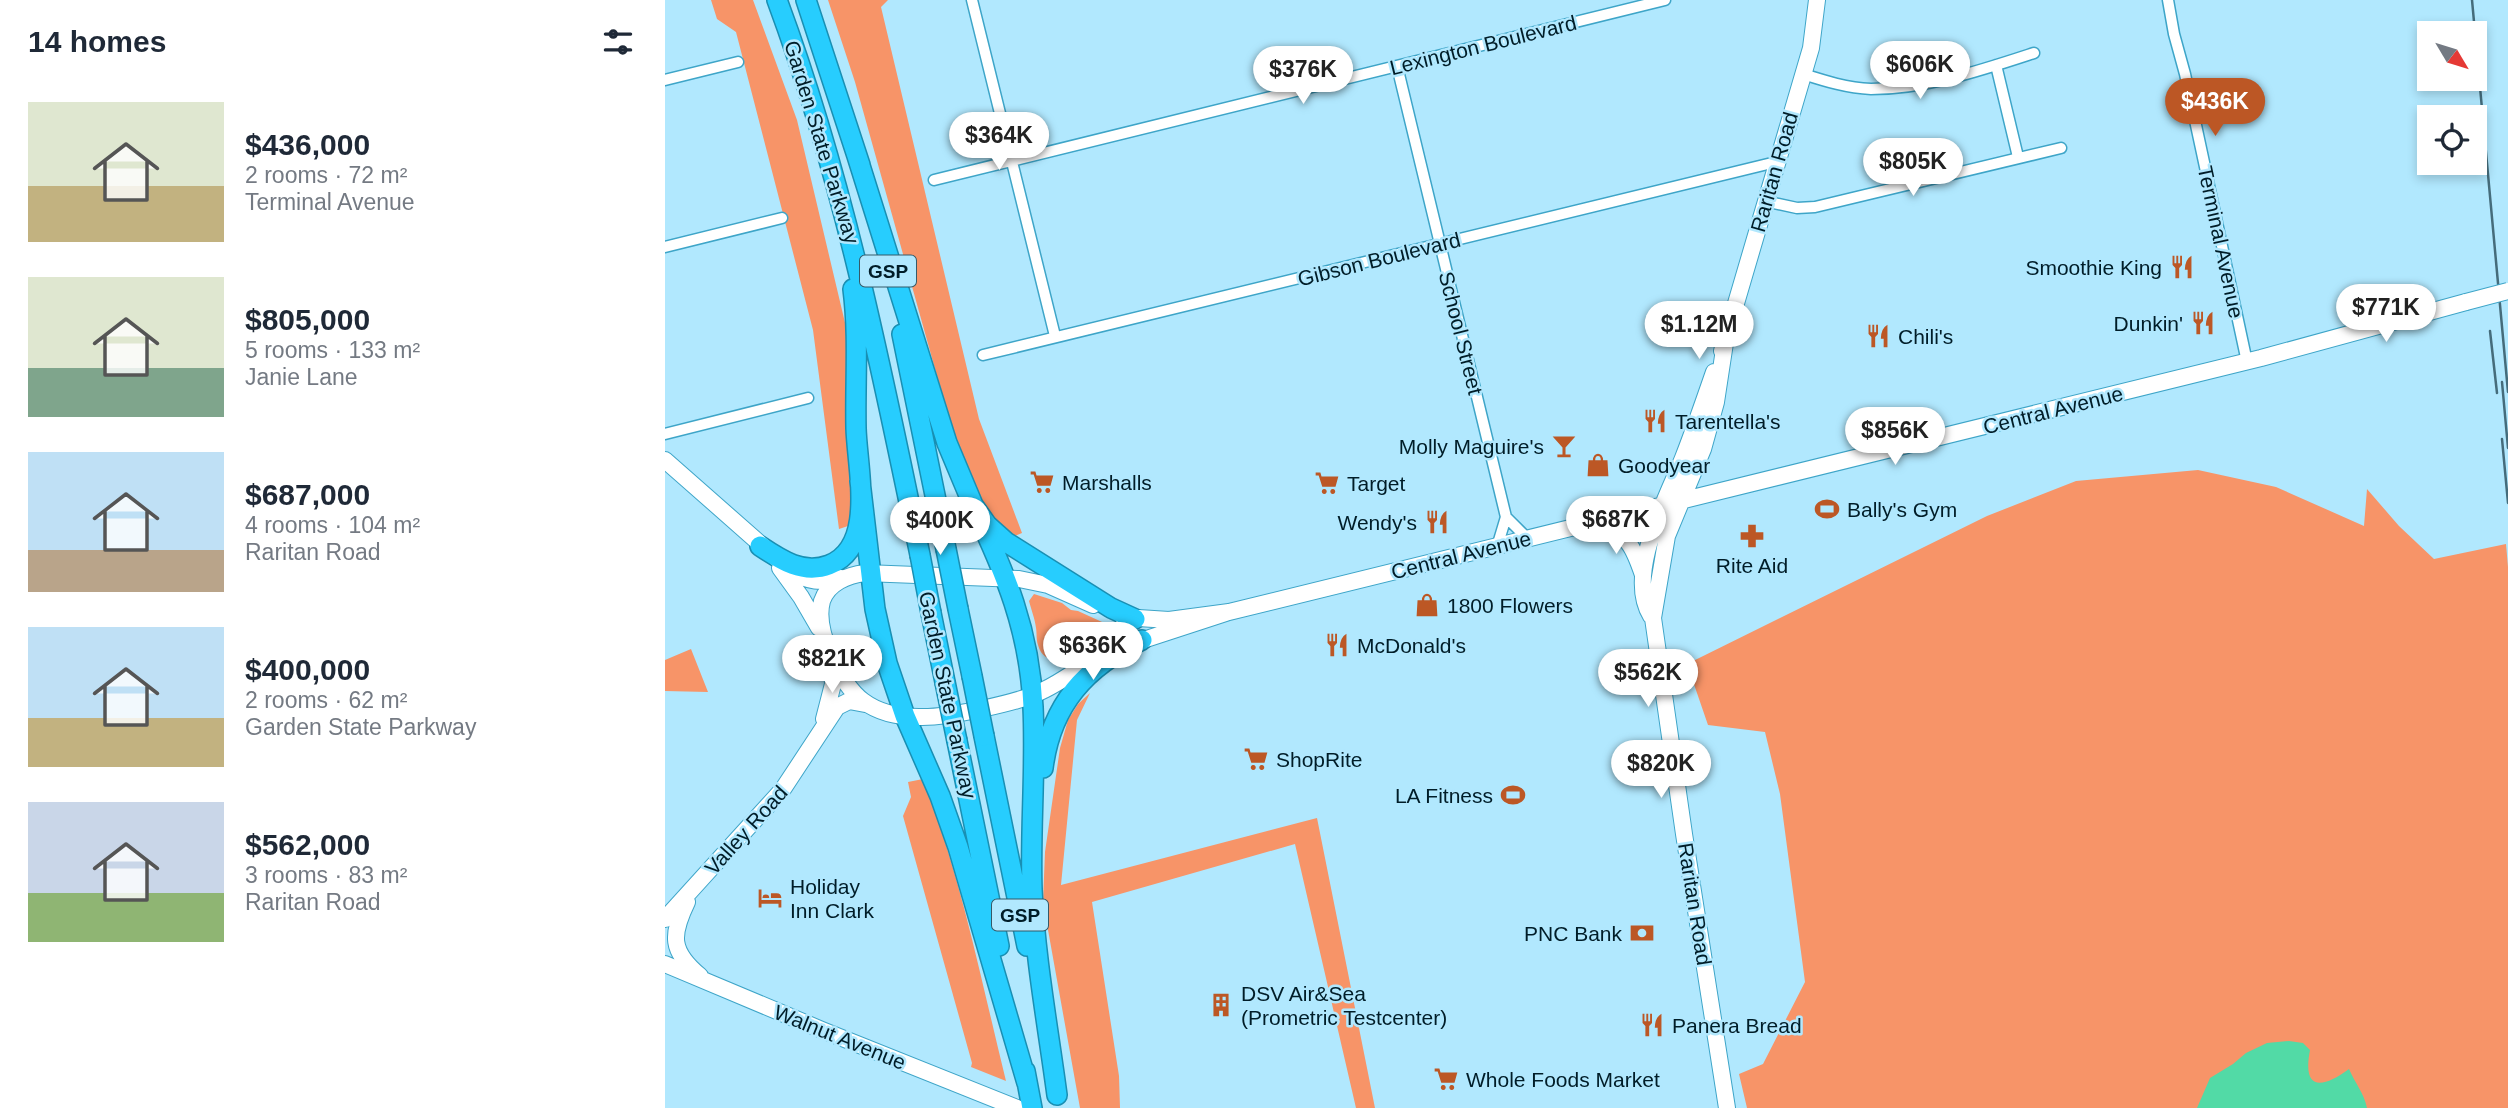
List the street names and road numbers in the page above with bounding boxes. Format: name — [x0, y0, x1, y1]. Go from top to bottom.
street label: Lexington Boulevard — [1387, 11, 1579, 79]
street label: Garden State Parkway — [780, 38, 864, 247]
street label: Raritan Road — [1746, 109, 1802, 235]
street label: Terminal Avenue — [2194, 164, 2248, 320]
street label: Gibson Boulevard — [1295, 228, 1463, 290]
road number: GSP — [860, 256, 916, 286]
street label: School Street — [1435, 269, 1487, 397]
street label: Central Avenue — [1981, 382, 2125, 438]
street label: Central Avenue — [1389, 527, 1533, 583]
street label: Garden State Parkway — [915, 589, 981, 801]
street label: Valley Road — [700, 781, 792, 879]
street label: Raritan Road — [1674, 841, 1716, 967]
road number: GSP — [992, 900, 1048, 931]
street label: Walnut Avenue — [771, 1000, 909, 1074]

